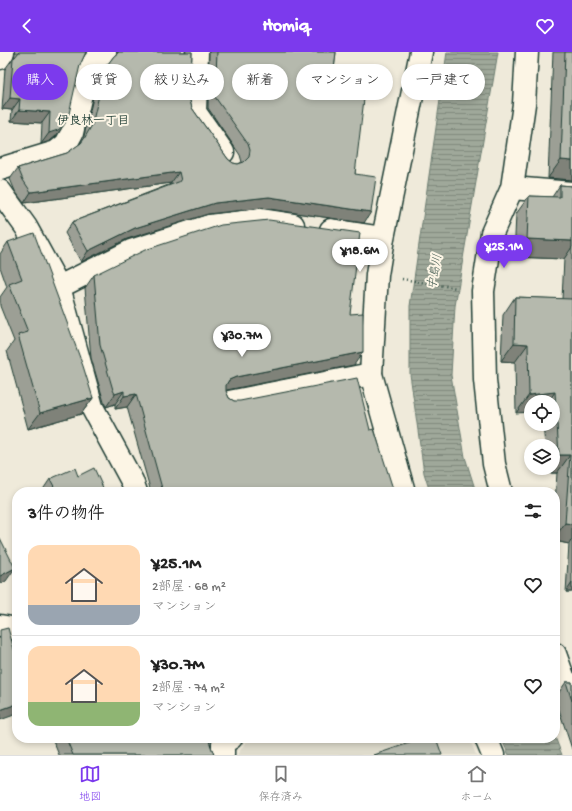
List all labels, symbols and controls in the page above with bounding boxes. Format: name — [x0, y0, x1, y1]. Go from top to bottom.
icon: back — [16, 15, 38, 37]
icon: heart — [534, 15, 556, 37]
text: Homiq — [262, 16, 310, 37]
chip: 購入 — [12, 64, 68, 100]
chip: 賃貸 — [76, 64, 132, 100]
chip: 絞り込み — [140, 64, 224, 100]
chip: 新着 — [232, 64, 288, 100]
chip: マンション — [296, 64, 393, 100]
chip: 一戸建て — [401, 64, 485, 100]
district label: 伊良林一丁目 — [57, 114, 129, 129]
pin: ¥25.1M — [471, 235, 537, 269]
pin: ¥18.6M — [327, 239, 393, 273]
text: ¥25.1M — [485, 240, 523, 255]
text: ¥18.6M — [341, 244, 379, 259]
water label: 中島川 — [425, 253, 446, 291]
pin: ¥30.7M — [209, 324, 275, 358]
text: ¥30.7M — [222, 329, 262, 344]
map controls — [524, 395, 560, 475]
button: locate — [524, 395, 560, 431]
button: layers — [524, 439, 560, 475]
icon: filters — [522, 500, 544, 522]
text: 3件の物件 — [28, 505, 105, 525]
text: ¥25.1M — [152, 555, 201, 575]
icon: home — [60, 561, 108, 609]
icon: heart — [522, 574, 544, 596]
text: 2部屋 · 68 m² — [152, 580, 226, 595]
text: マンション — [152, 600, 216, 615]
text: ¥30.7M — [152, 656, 204, 676]
icon: home — [60, 662, 108, 710]
icon: heart — [522, 675, 544, 697]
text: 2部屋 · 74 m² — [152, 681, 225, 696]
text: マンション — [152, 701, 216, 716]
tab: 地図 — [79, 763, 101, 804]
tab: 保存済み — [259, 763, 303, 804]
tab: ホーム — [461, 763, 493, 804]

